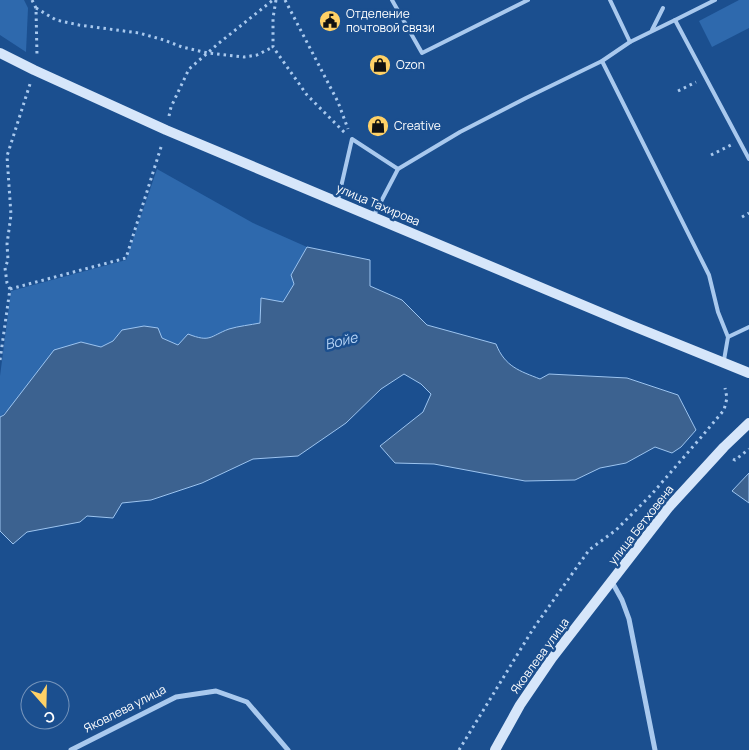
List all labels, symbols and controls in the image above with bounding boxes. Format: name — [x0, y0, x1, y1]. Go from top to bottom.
place label: Отделение почтовой связи — [346, 5, 435, 36]
public building icon: Отделение почтовой связи — [318, 9, 342, 33]
shop icon: Ozon — [368, 53, 392, 77]
place label: Ozon — [396, 56, 425, 73]
shop icon: Creative — [366, 114, 390, 138]
place label: Creative — [394, 117, 441, 134]
street label: улица Тахирова — [334, 179, 423, 230]
water label: Войе — [323, 327, 360, 354]
street label: улица Бетховена — [604, 481, 677, 568]
street label: Яковлева улица — [506, 614, 573, 697]
north arrow — [20, 680, 70, 730]
street label: Яковлева улица — [81, 680, 169, 737]
text: С — [42, 707, 58, 728]

